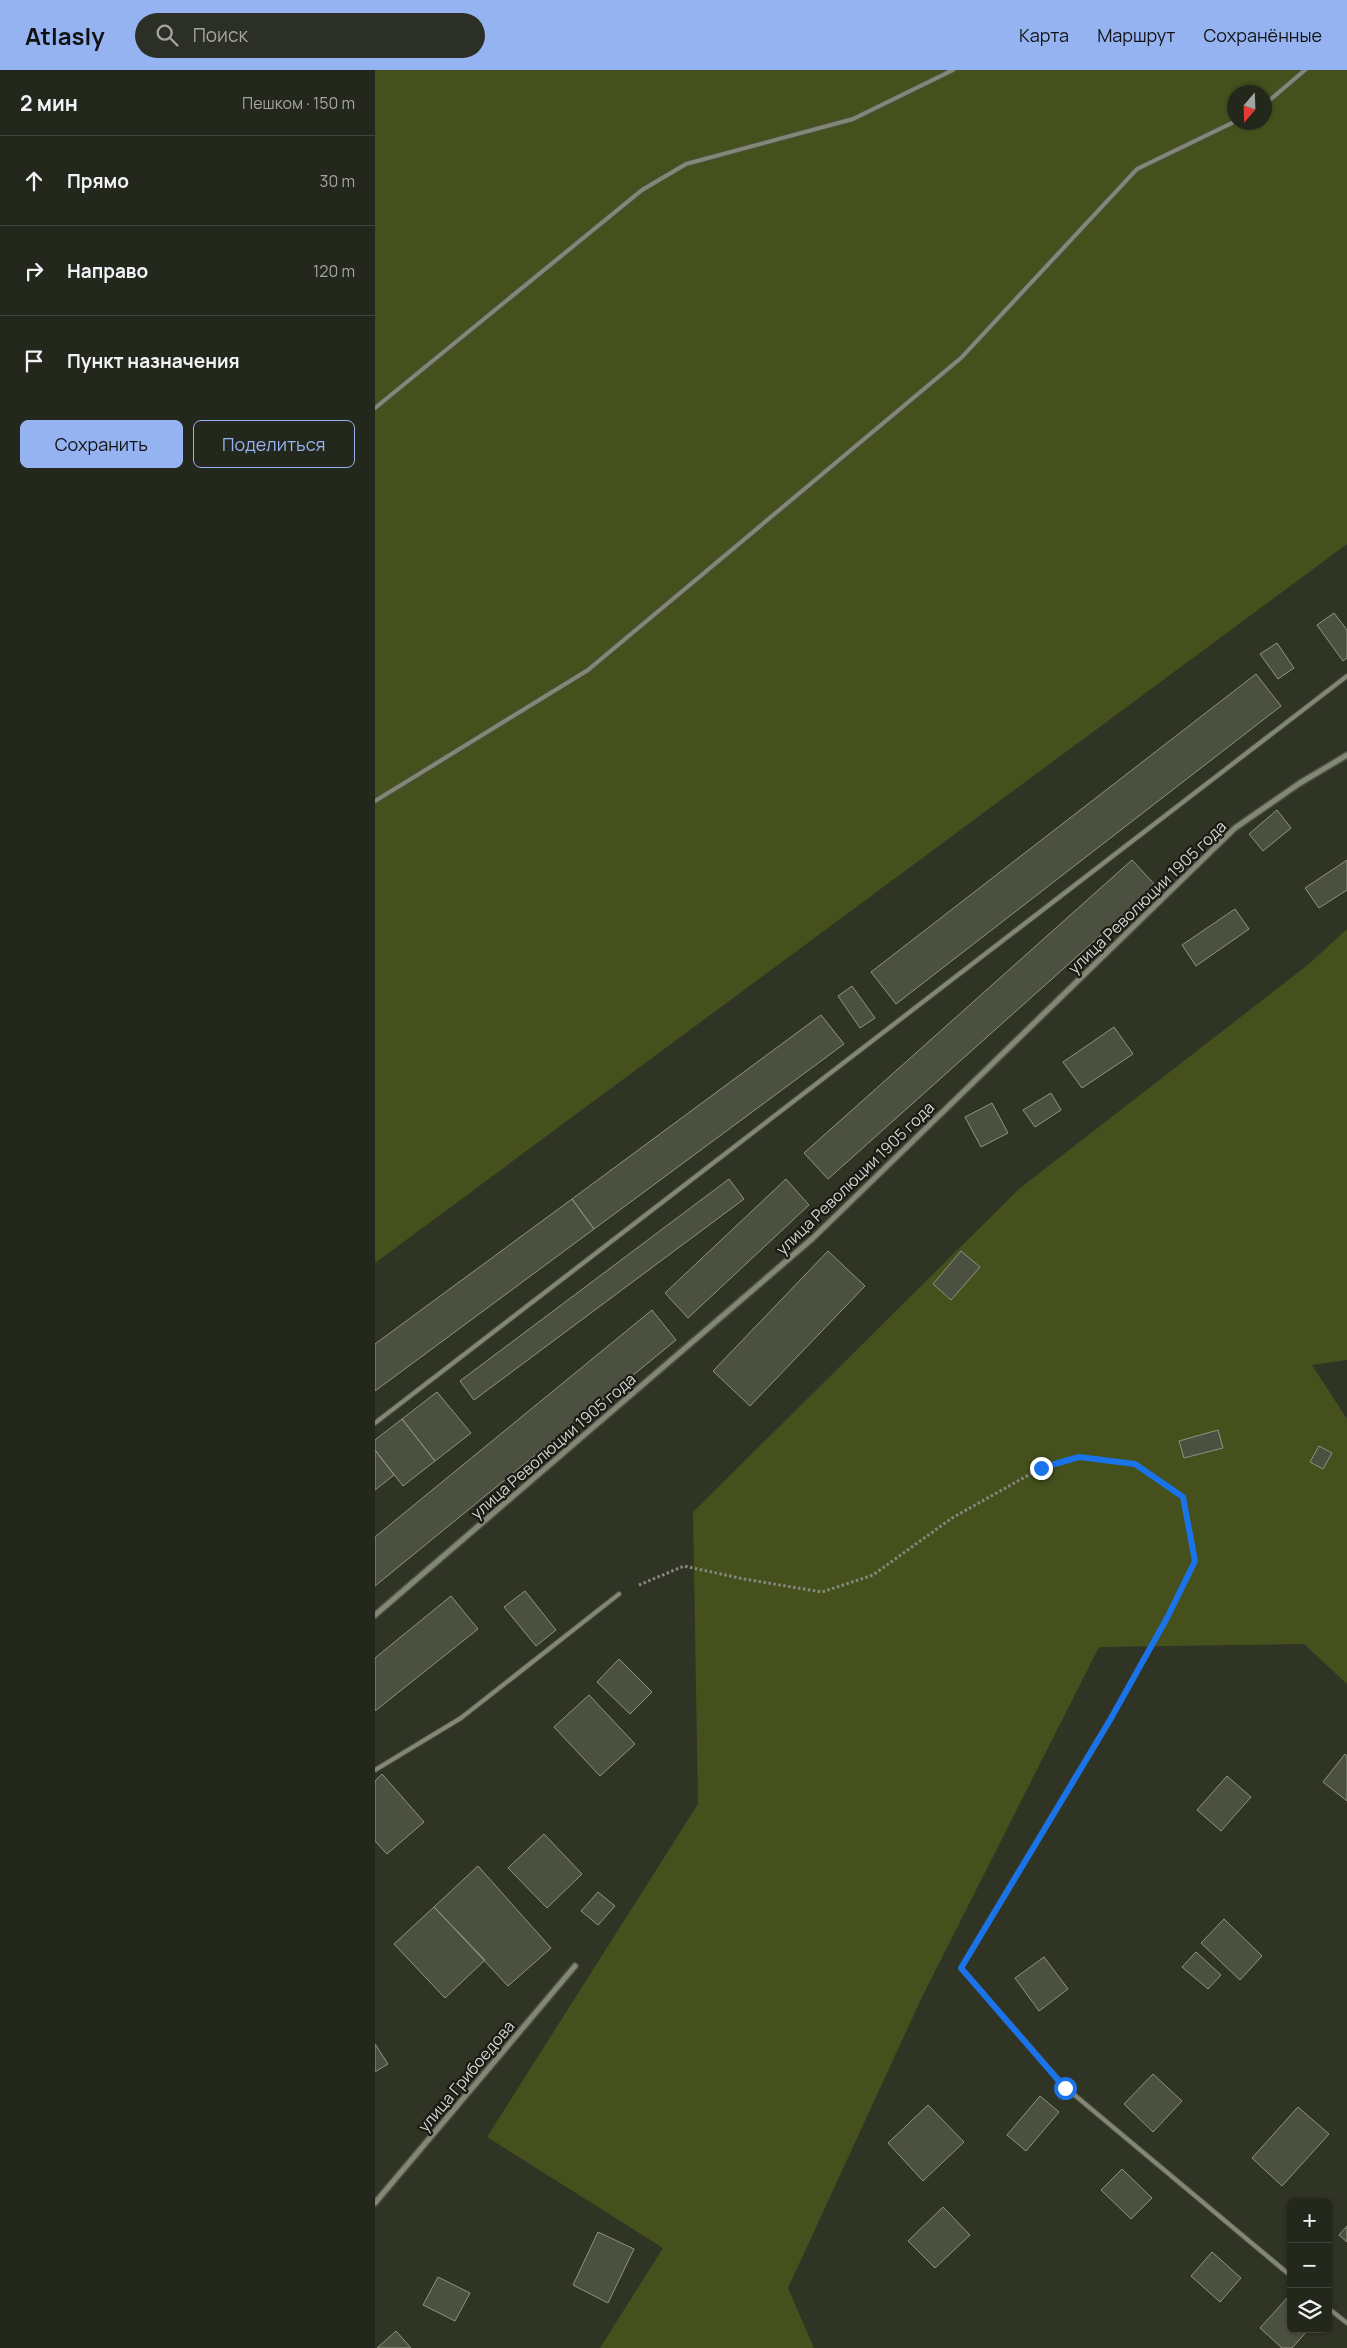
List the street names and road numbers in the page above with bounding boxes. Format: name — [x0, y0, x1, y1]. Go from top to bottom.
street label: улица Революции 1905 года — [1063, 815, 1231, 979]
street label: улица Революции 1905 года — [771, 1096, 939, 1260]
street label: улица Революции 1905 года — [466, 1368, 640, 1524]
street label: улица Грибоедова — [413, 2016, 519, 2136]

